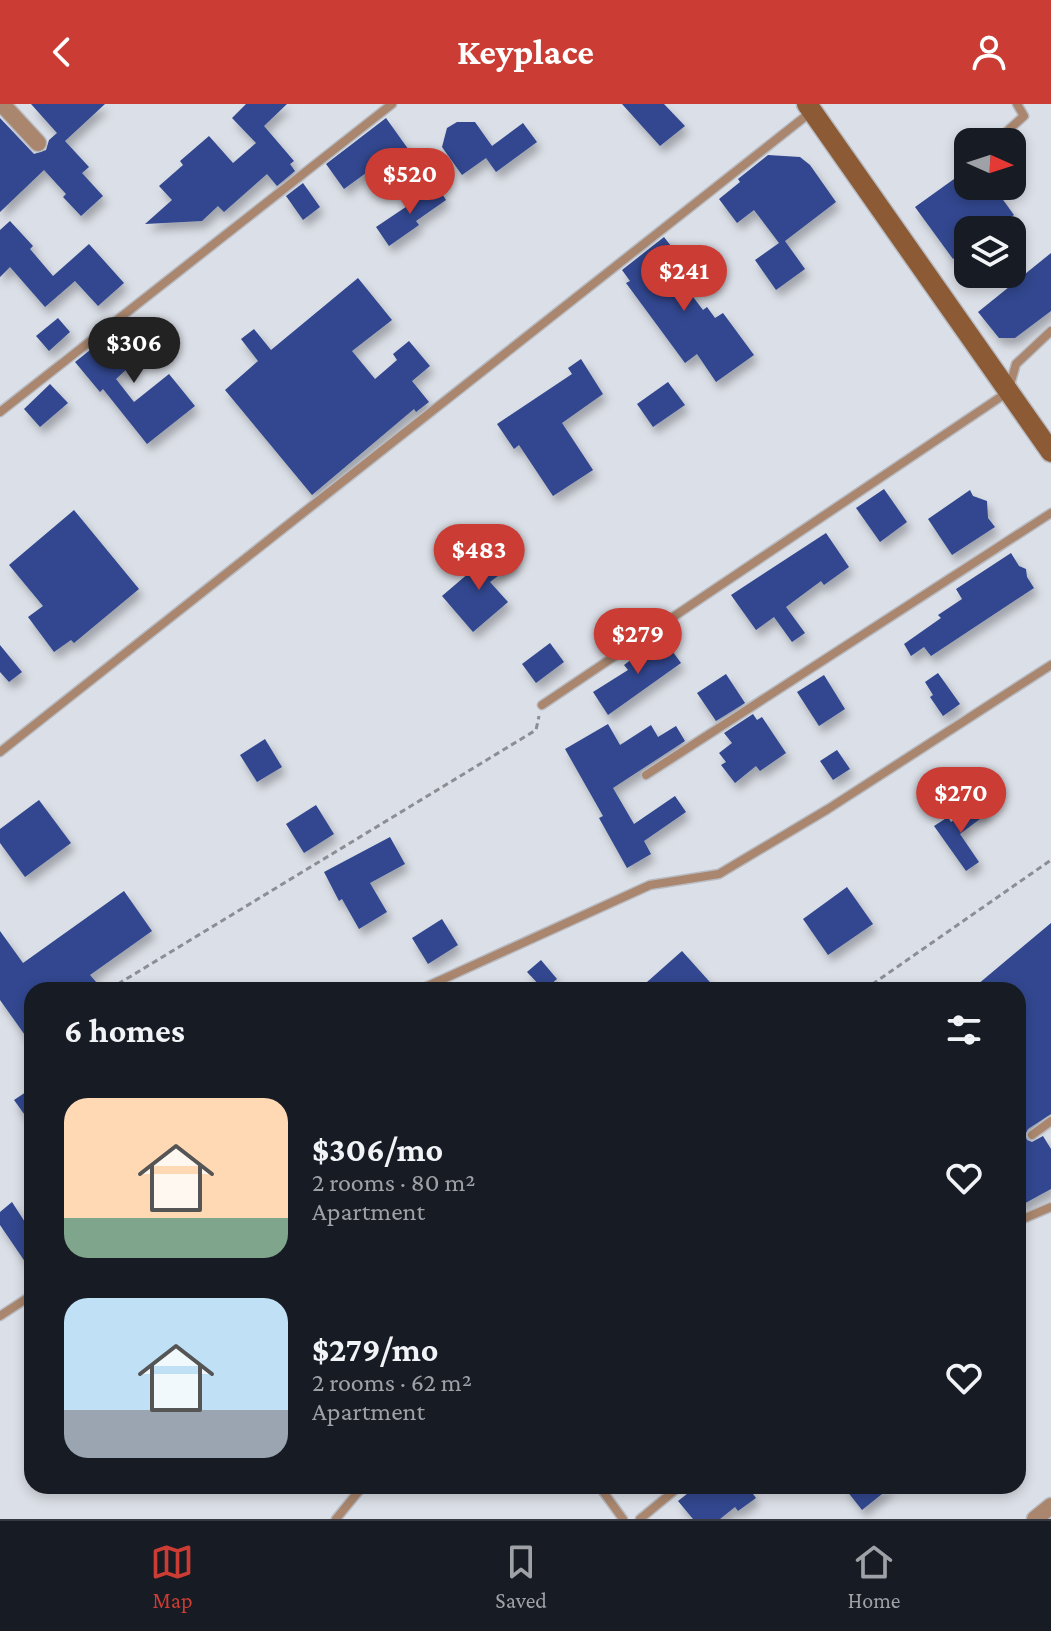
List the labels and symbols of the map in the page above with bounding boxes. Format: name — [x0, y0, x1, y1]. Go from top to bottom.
north arrow — [954, 128, 1026, 200]
pin: $520 — [363, 148, 457, 216]
pin: $241 — [637, 245, 731, 313]
pin: $306 — [87, 317, 181, 385]
pin: $483 — [432, 524, 526, 592]
pin: $279 — [591, 608, 685, 676]
pin: $270 — [914, 767, 1008, 835]

